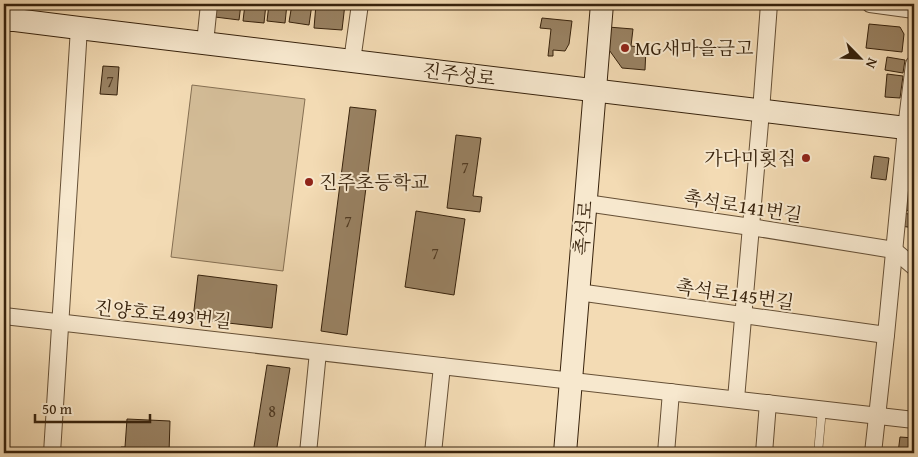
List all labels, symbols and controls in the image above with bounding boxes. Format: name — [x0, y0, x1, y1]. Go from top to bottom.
north arrow — [836, 32, 886, 82]
place label: MG새마을금고 — [635, 34, 754, 62]
marker: MG새마을금고 — [619, 42, 631, 54]
text: N — [861, 55, 883, 72]
street label: 진주성로 — [421, 56, 497, 92]
house number: 7 — [106, 69, 114, 93]
place label: 가다미횟집 — [704, 144, 796, 172]
marker: 가다미횟집 — [800, 152, 812, 164]
house number: 7 — [461, 155, 469, 179]
place label: 진주초등학교 — [319, 168, 429, 196]
marker: 진주초등학교 — [303, 176, 315, 188]
street label: 촉석로141번길 — [682, 183, 804, 229]
street label: 촉석로 — [567, 199, 599, 257]
house number: 7 — [344, 209, 352, 233]
house number: 7 — [431, 241, 439, 265]
street label: 촉석로145번길 — [674, 272, 796, 316]
street label: 진양호로493번길 — [93, 293, 233, 335]
scale bar — [35, 392, 150, 424]
text: 50 m — [42, 398, 73, 419]
house number: 8 — [268, 399, 276, 423]

